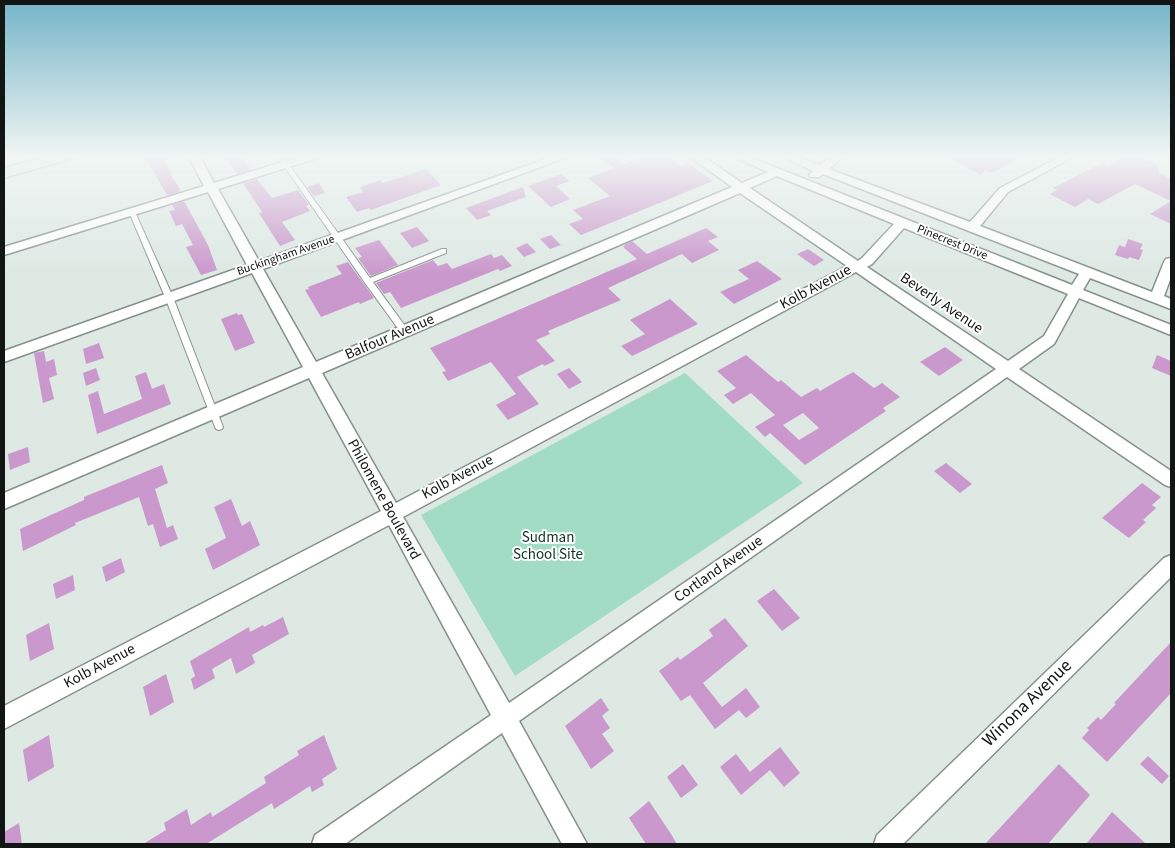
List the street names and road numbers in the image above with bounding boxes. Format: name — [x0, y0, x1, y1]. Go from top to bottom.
street label: Pinecrest Drive — [915, 222, 989, 264]
street label: Buckingham Avenue — [235, 233, 337, 279]
street label: Kolb Avenue — [777, 262, 855, 314]
street label: Beverly Avenue — [896, 270, 986, 338]
street label: Balfour Avenue — [343, 311, 437, 365]
street label: Philomene Boulevard — [342, 437, 424, 563]
street label: Kolb Avenue — [419, 452, 497, 504]
street label: Cortland Avenue — [671, 533, 767, 607]
street label: Kolb Avenue — [61, 641, 139, 693]
street label: Winona Avenue — [979, 656, 1077, 752]

